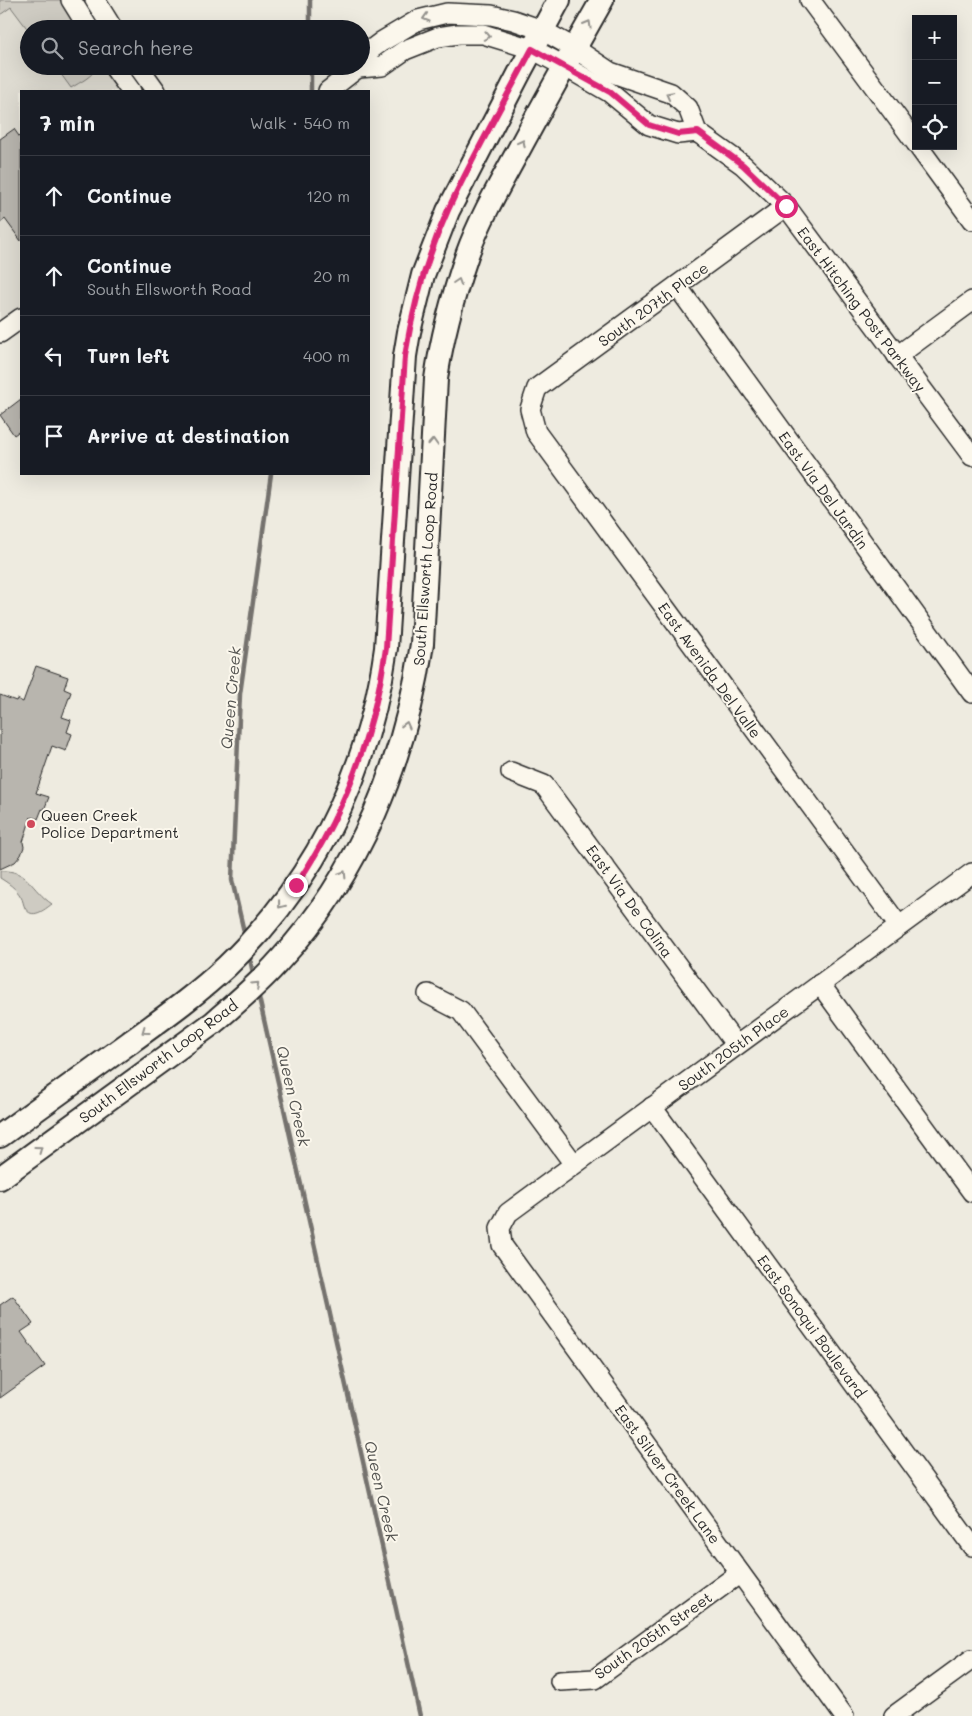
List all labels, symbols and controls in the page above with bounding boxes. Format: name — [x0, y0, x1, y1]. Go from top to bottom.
one-way arrow — [423, 12, 431, 22]
map controls — [912, 15, 957, 150]
button: + — [912, 15, 957, 60]
search box — [20, 20, 370, 75]
one-way arrow — [581, 20, 591, 29]
one-way arrow — [483, 30, 492, 40]
icon: search — [38, 34, 66, 62]
text: Search here — [78, 35, 194, 60]
button: − — [912, 60, 957, 105]
one-way arrow — [666, 91, 675, 101]
button: locate — [912, 105, 957, 150]
text: 7 min — [40, 109, 95, 136]
text: Walk · 540 m — [250, 112, 350, 133]
one-way arrow — [516, 140, 526, 149]
icon: ahead — [40, 182, 68, 210]
text: Continue — [87, 183, 172, 208]
text: 120 m — [306, 185, 350, 206]
route start — [775, 195, 798, 218]
street label: East Hitching Post Parkway — [793, 222, 931, 396]
text: Continue — [87, 253, 172, 278]
street label: South 207th Place — [594, 257, 712, 351]
icon: ahead — [40, 262, 68, 290]
text: 20 m — [313, 265, 350, 286]
text: South Ellsworth Road — [87, 278, 251, 299]
one-way arrow — [453, 278, 463, 287]
icon: left — [40, 342, 68, 370]
text: Turn left — [87, 343, 170, 368]
text: 400 m — [303, 345, 350, 366]
icon: arrive — [40, 422, 68, 450]
text: Arrive at destination — [87, 423, 290, 448]
street label: East Via Del Jardin — [775, 427, 873, 553]
one-way arrow — [427, 438, 438, 446]
street label: South Ellsworth Loop Road — [408, 472, 442, 666]
street label: East Avenida Del Valle — [654, 598, 766, 742]
water label: Queen Creek — [215, 645, 245, 750]
one-way arrow — [400, 721, 411, 729]
place label: Queen Creek Police Department — [41, 805, 179, 842]
marker: Queen Creek Police Department — [25, 818, 37, 830]
street label: East Via De Colina — [582, 841, 678, 961]
one-way arrow — [337, 871, 347, 880]
route end — [285, 874, 308, 897]
one-way arrow — [278, 899, 286, 908]
one-way arrow — [251, 982, 260, 991]
street label: South Ellsworth Loop Road — [75, 995, 241, 1127]
street label: South 205th Place — [674, 1001, 792, 1095]
one-way arrow — [141, 1025, 151, 1034]
water label: Queen Creek — [272, 1044, 316, 1149]
one-way arrow — [33, 1146, 43, 1155]
street label: East Sonoqui Boulevard — [753, 1250, 871, 1402]
street label: East Silver Creek Lane — [611, 1400, 725, 1548]
water label: Queen Creek — [360, 1439, 404, 1544]
street label: South 205th Street — [590, 1587, 716, 1683]

